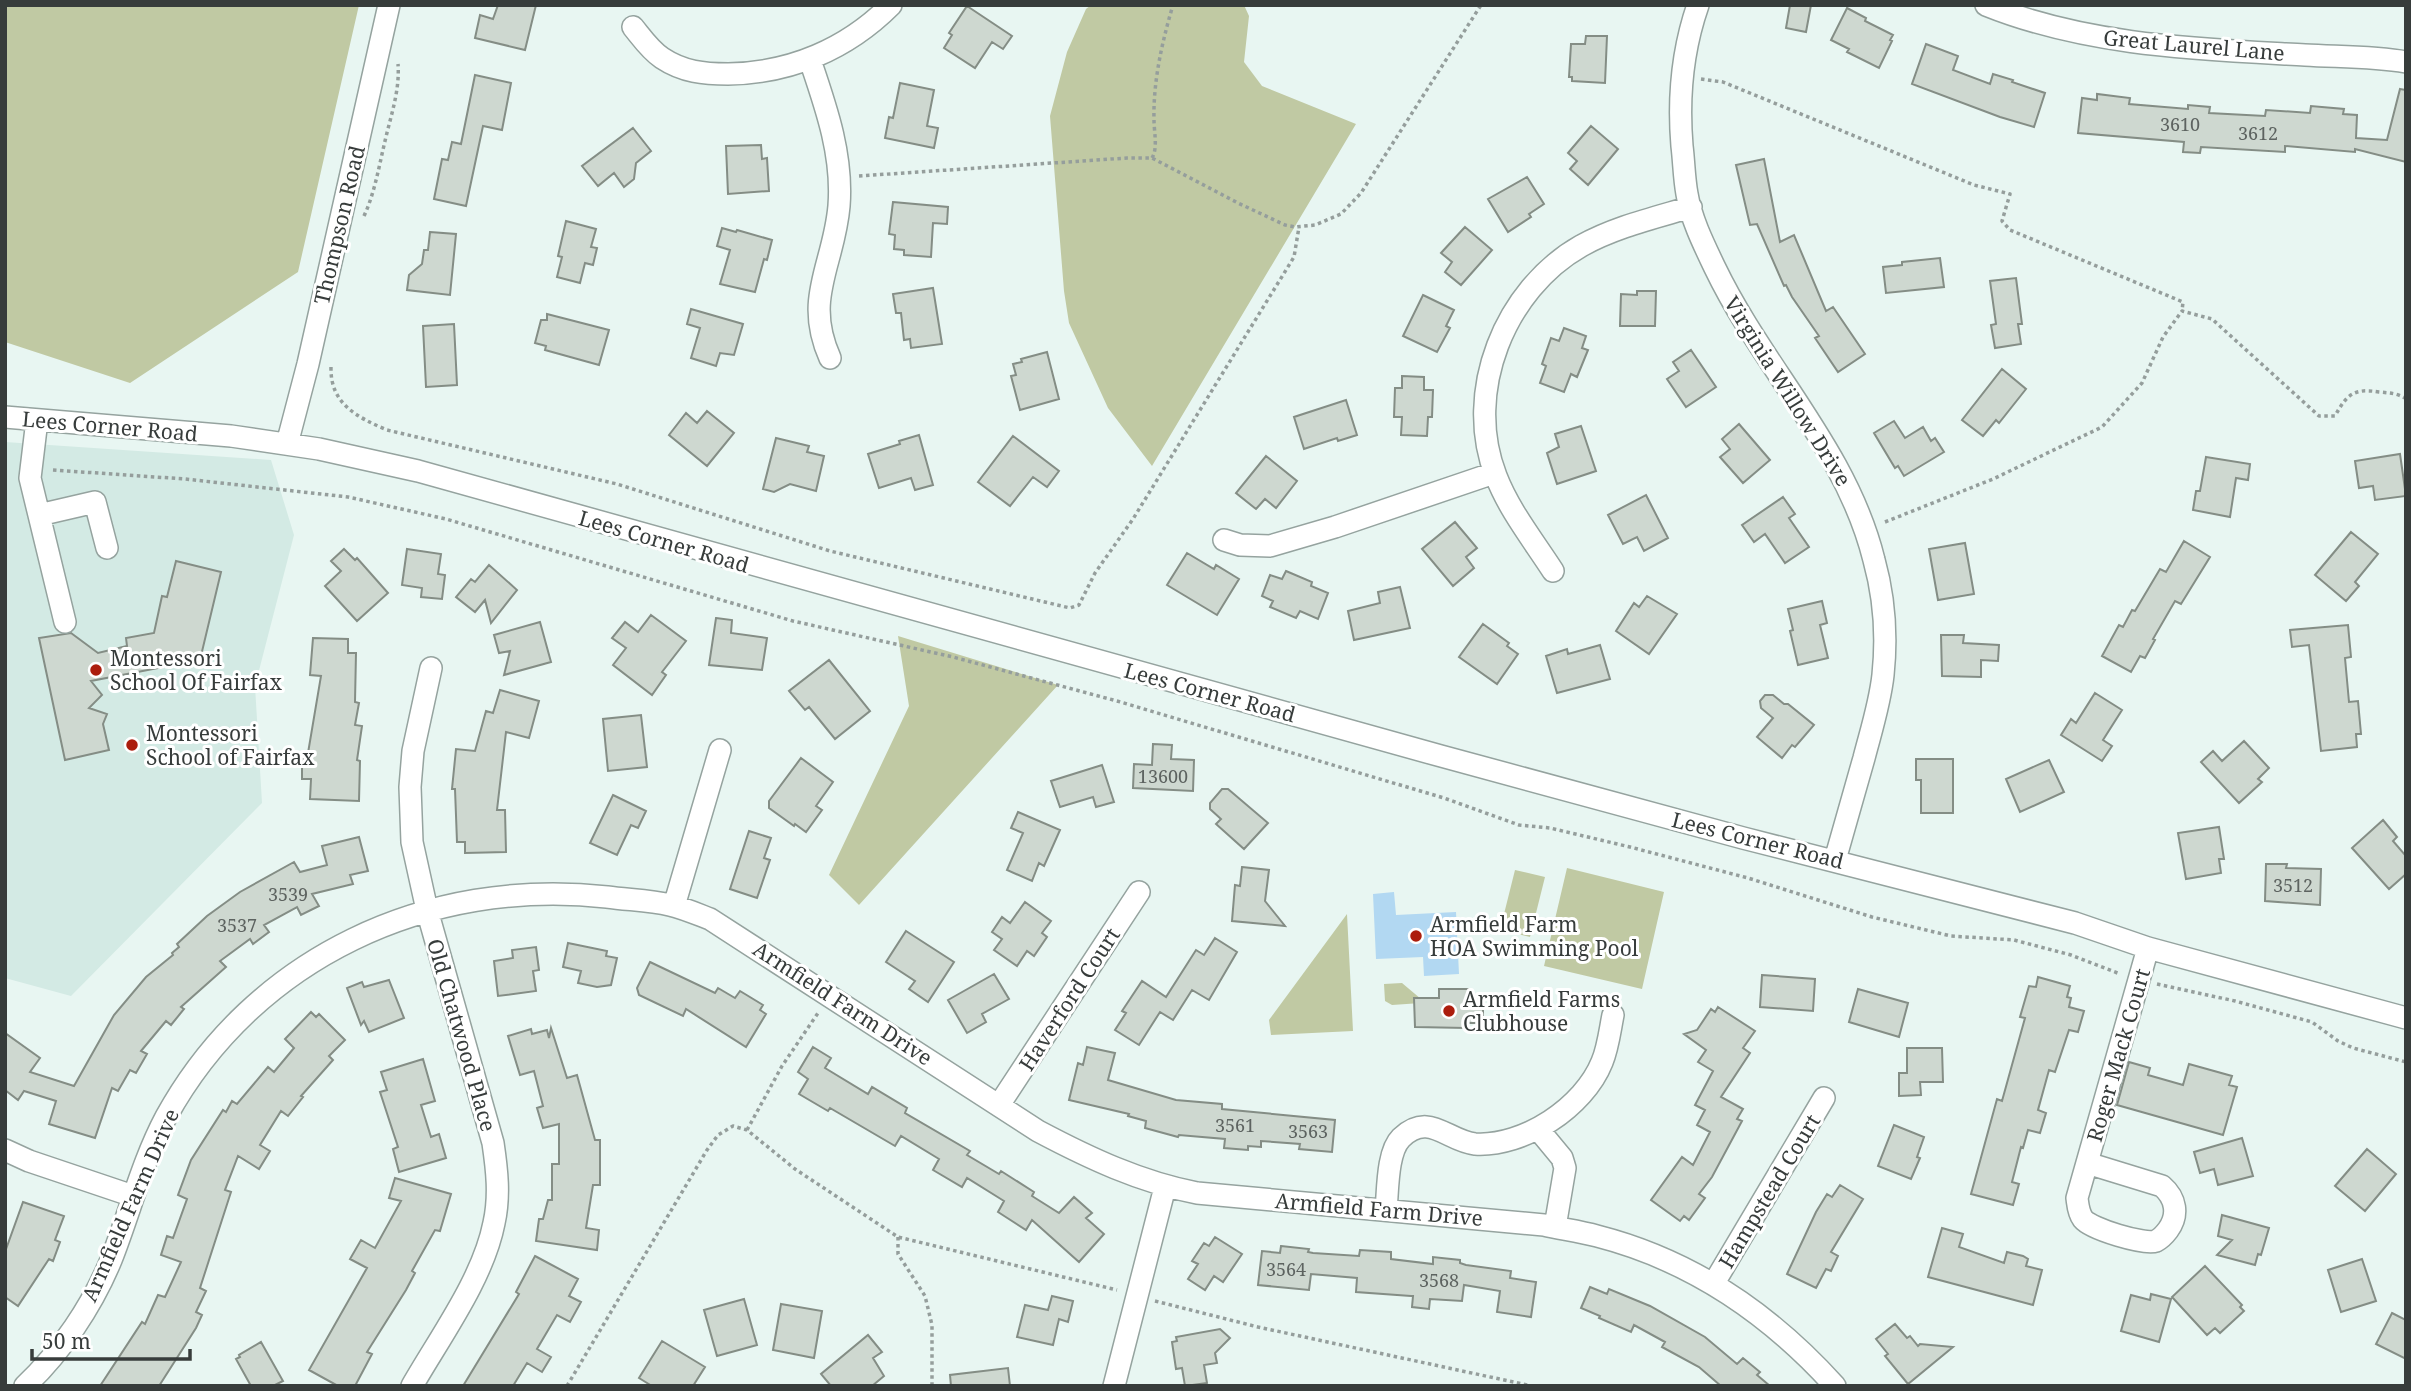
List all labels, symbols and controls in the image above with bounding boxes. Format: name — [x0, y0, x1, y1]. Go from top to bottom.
street label: Great Laurel Lane — [2102, 23, 2286, 67]
house number: 3610 — [2160, 112, 2200, 136]
house number: 3612 — [2238, 121, 2278, 145]
street label: Thompson Road — [307, 143, 371, 307]
street label: Virginia Willow Drive — [1718, 291, 1858, 491]
street label: Lees Corner Road — [21, 404, 199, 448]
street label: Lees Corner Road — [575, 503, 753, 579]
place label: Montessori School Of Fairfax — [110, 644, 283, 696]
street label: Lees Corner Road — [1121, 656, 1299, 728]
marker: Montessori School Of Fairfax — [88, 662, 104, 678]
place label: Montessori School of Fairfax — [146, 719, 315, 771]
marker: Montessori School of Fairfax — [124, 737, 140, 753]
house number: 13600 — [1138, 764, 1188, 788]
street label: Lees Corner Road — [1669, 805, 1847, 875]
house number: 3512 — [2273, 873, 2313, 897]
house number: 3539 — [268, 882, 308, 906]
place label: Armfield Farm HOA Swimming Pool — [1430, 910, 1639, 962]
house number: 3537 — [217, 913, 257, 937]
street label: Haverford Court — [1012, 922, 1126, 1076]
marker: Armfield Farm HOA Swimming Pool — [1408, 928, 1424, 944]
street label: Old Chatwood Place — [421, 935, 503, 1135]
street label: Armfield Farm Drive — [748, 935, 938, 1071]
street label: Roger Mack Court — [2080, 965, 2156, 1145]
place label: Armfield Farms Clubhouse — [1463, 985, 1620, 1037]
marker: Armfield Farms Clubhouse — [1441, 1003, 1457, 1019]
street label: Armfield Farm Drive — [75, 1104, 185, 1306]
street label: Hampstead Court — [1712, 1109, 1826, 1273]
house number: 3561 — [1215, 1113, 1255, 1137]
house number: 3563 — [1288, 1119, 1328, 1143]
street label: Armfield Farm Drive — [1274, 1186, 1484, 1232]
house number: 3564 — [1266, 1257, 1306, 1281]
house number: 3568 — [1419, 1268, 1459, 1292]
scale bar — [32, 1318, 189, 1362]
text: 50 m — [42, 1327, 91, 1355]

